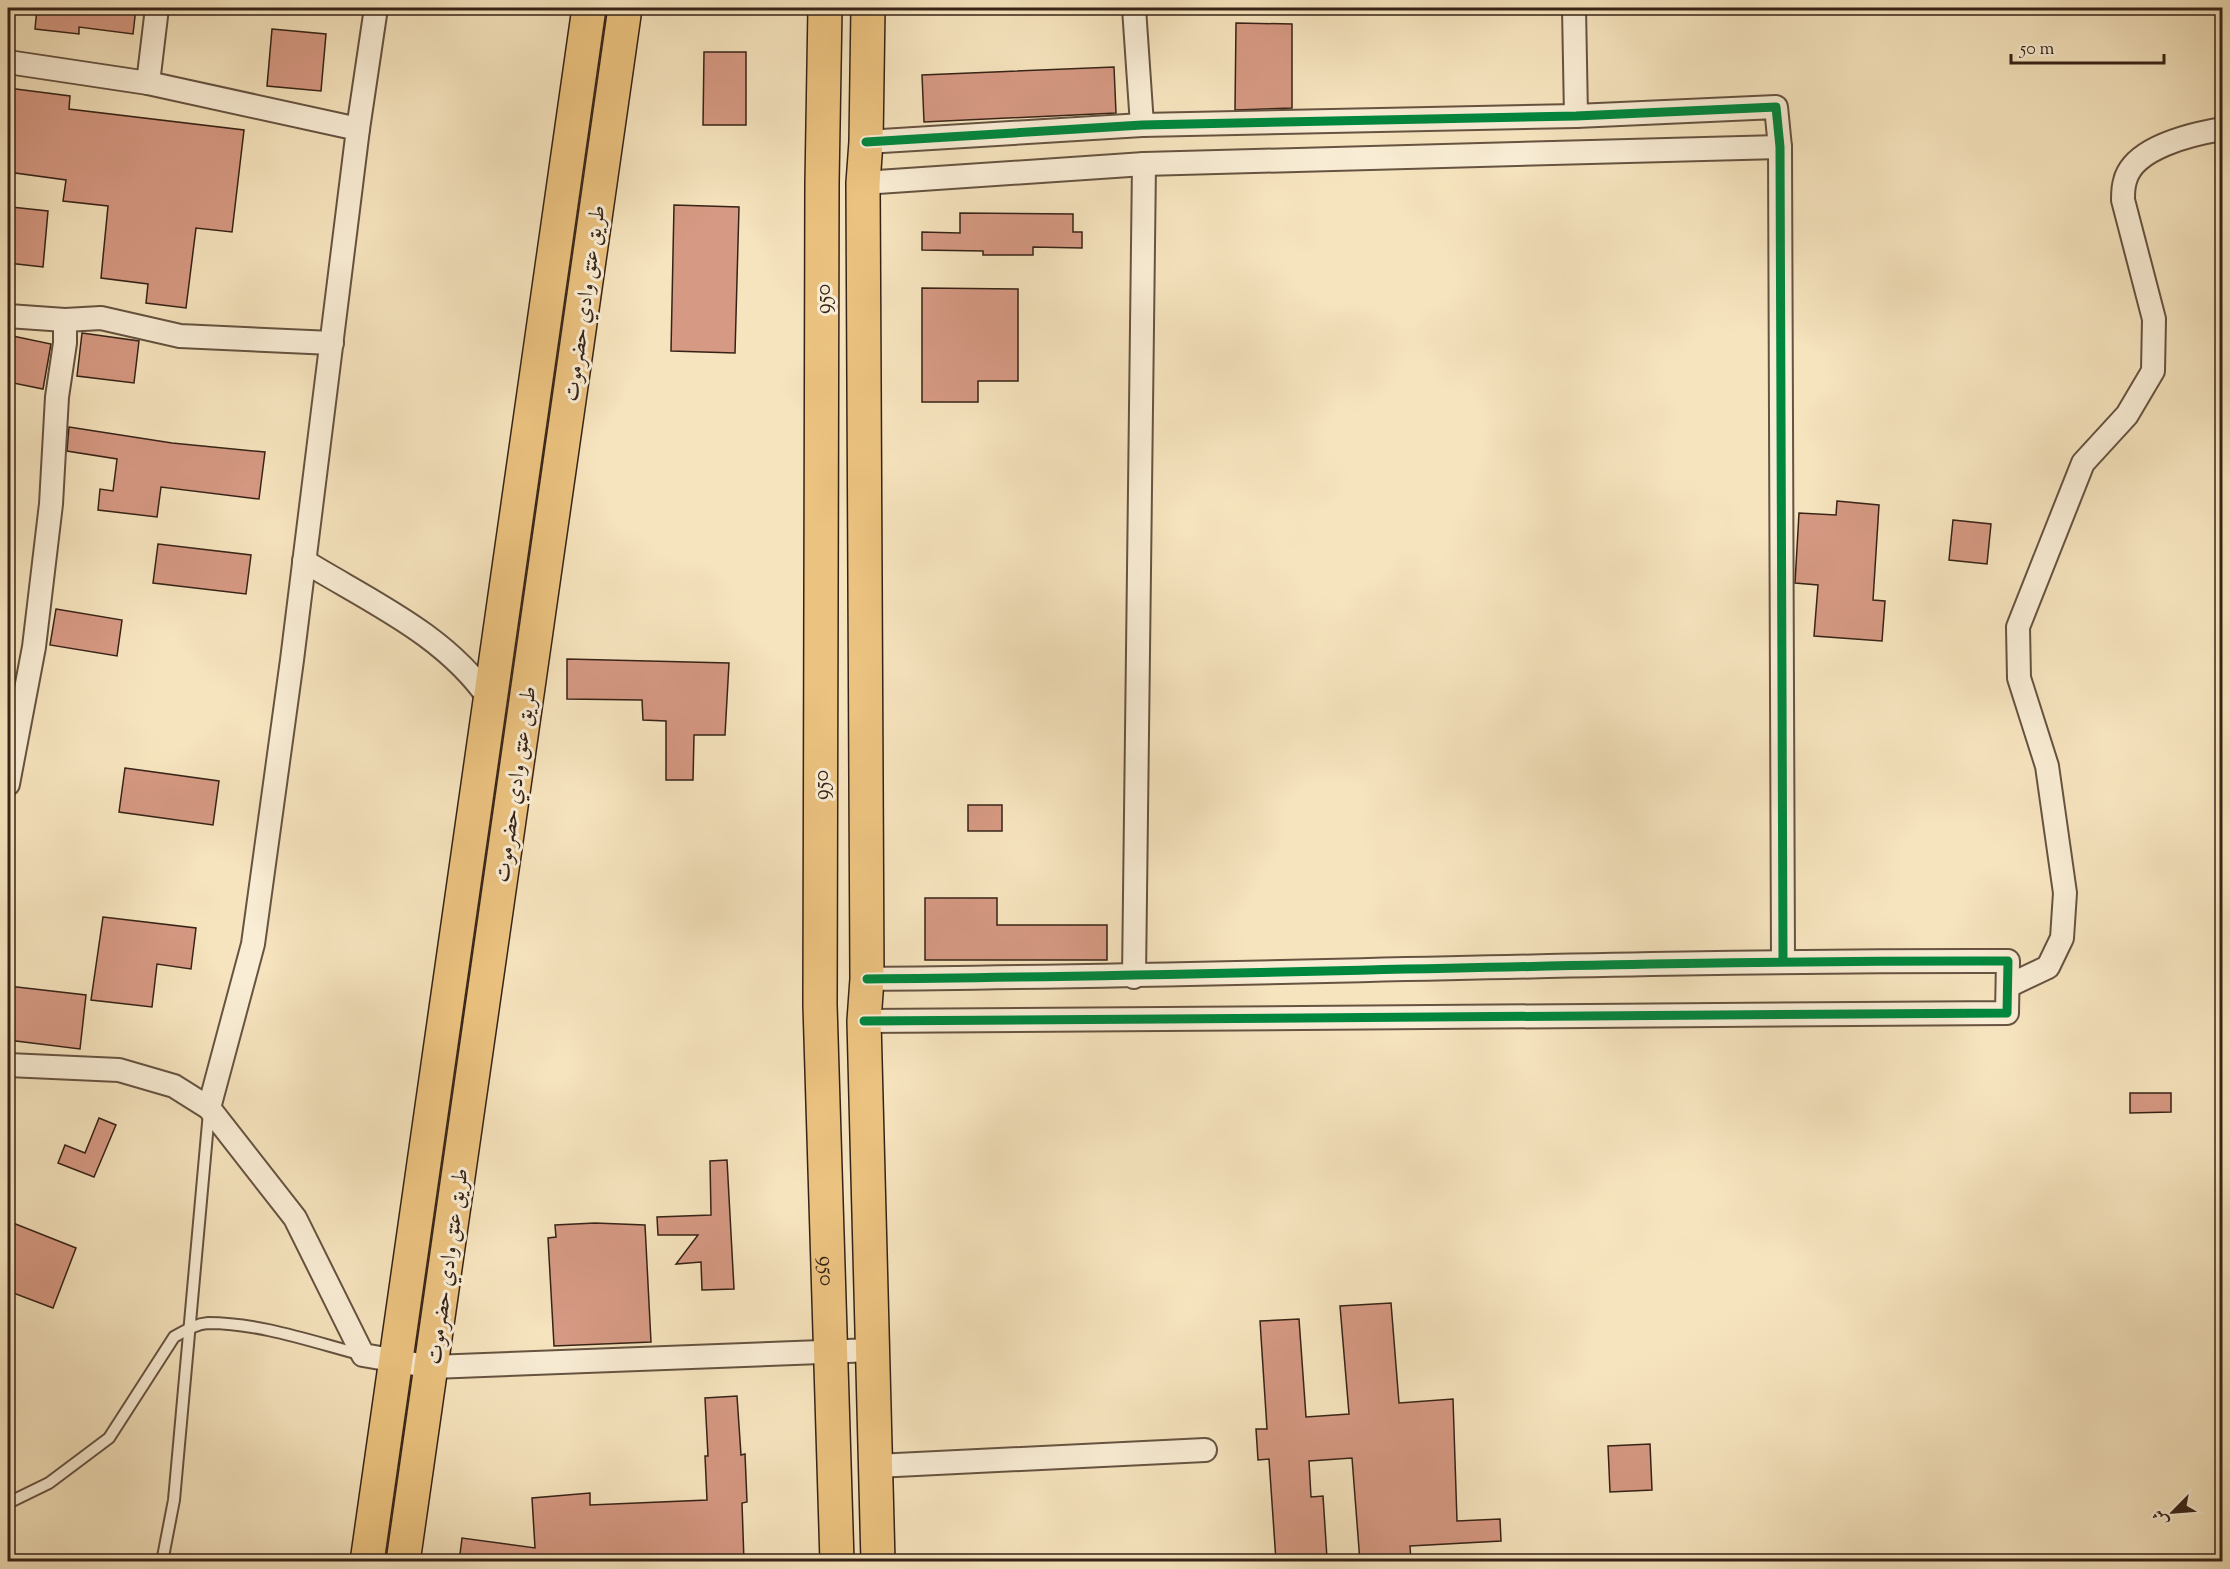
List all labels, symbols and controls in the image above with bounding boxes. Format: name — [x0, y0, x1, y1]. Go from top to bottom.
scale bar — [2011, 27, 2164, 65]
text: 50 m — [2019, 37, 2055, 63]
street label: طريق عتق وادي حضرموت — [556, 203, 616, 404]
street label: 950 — [809, 284, 841, 314]
street label: طريق عتق وادي حضرموت — [487, 684, 547, 885]
street label: 950 — [807, 770, 839, 800]
street label: طريق عتق وادي حضرموت — [419, 1166, 479, 1367]
street label: 950 — [809, 1255, 842, 1286]
north arrow — [2143, 1482, 2203, 1542]
text: ش — [2148, 1505, 2175, 1529]

